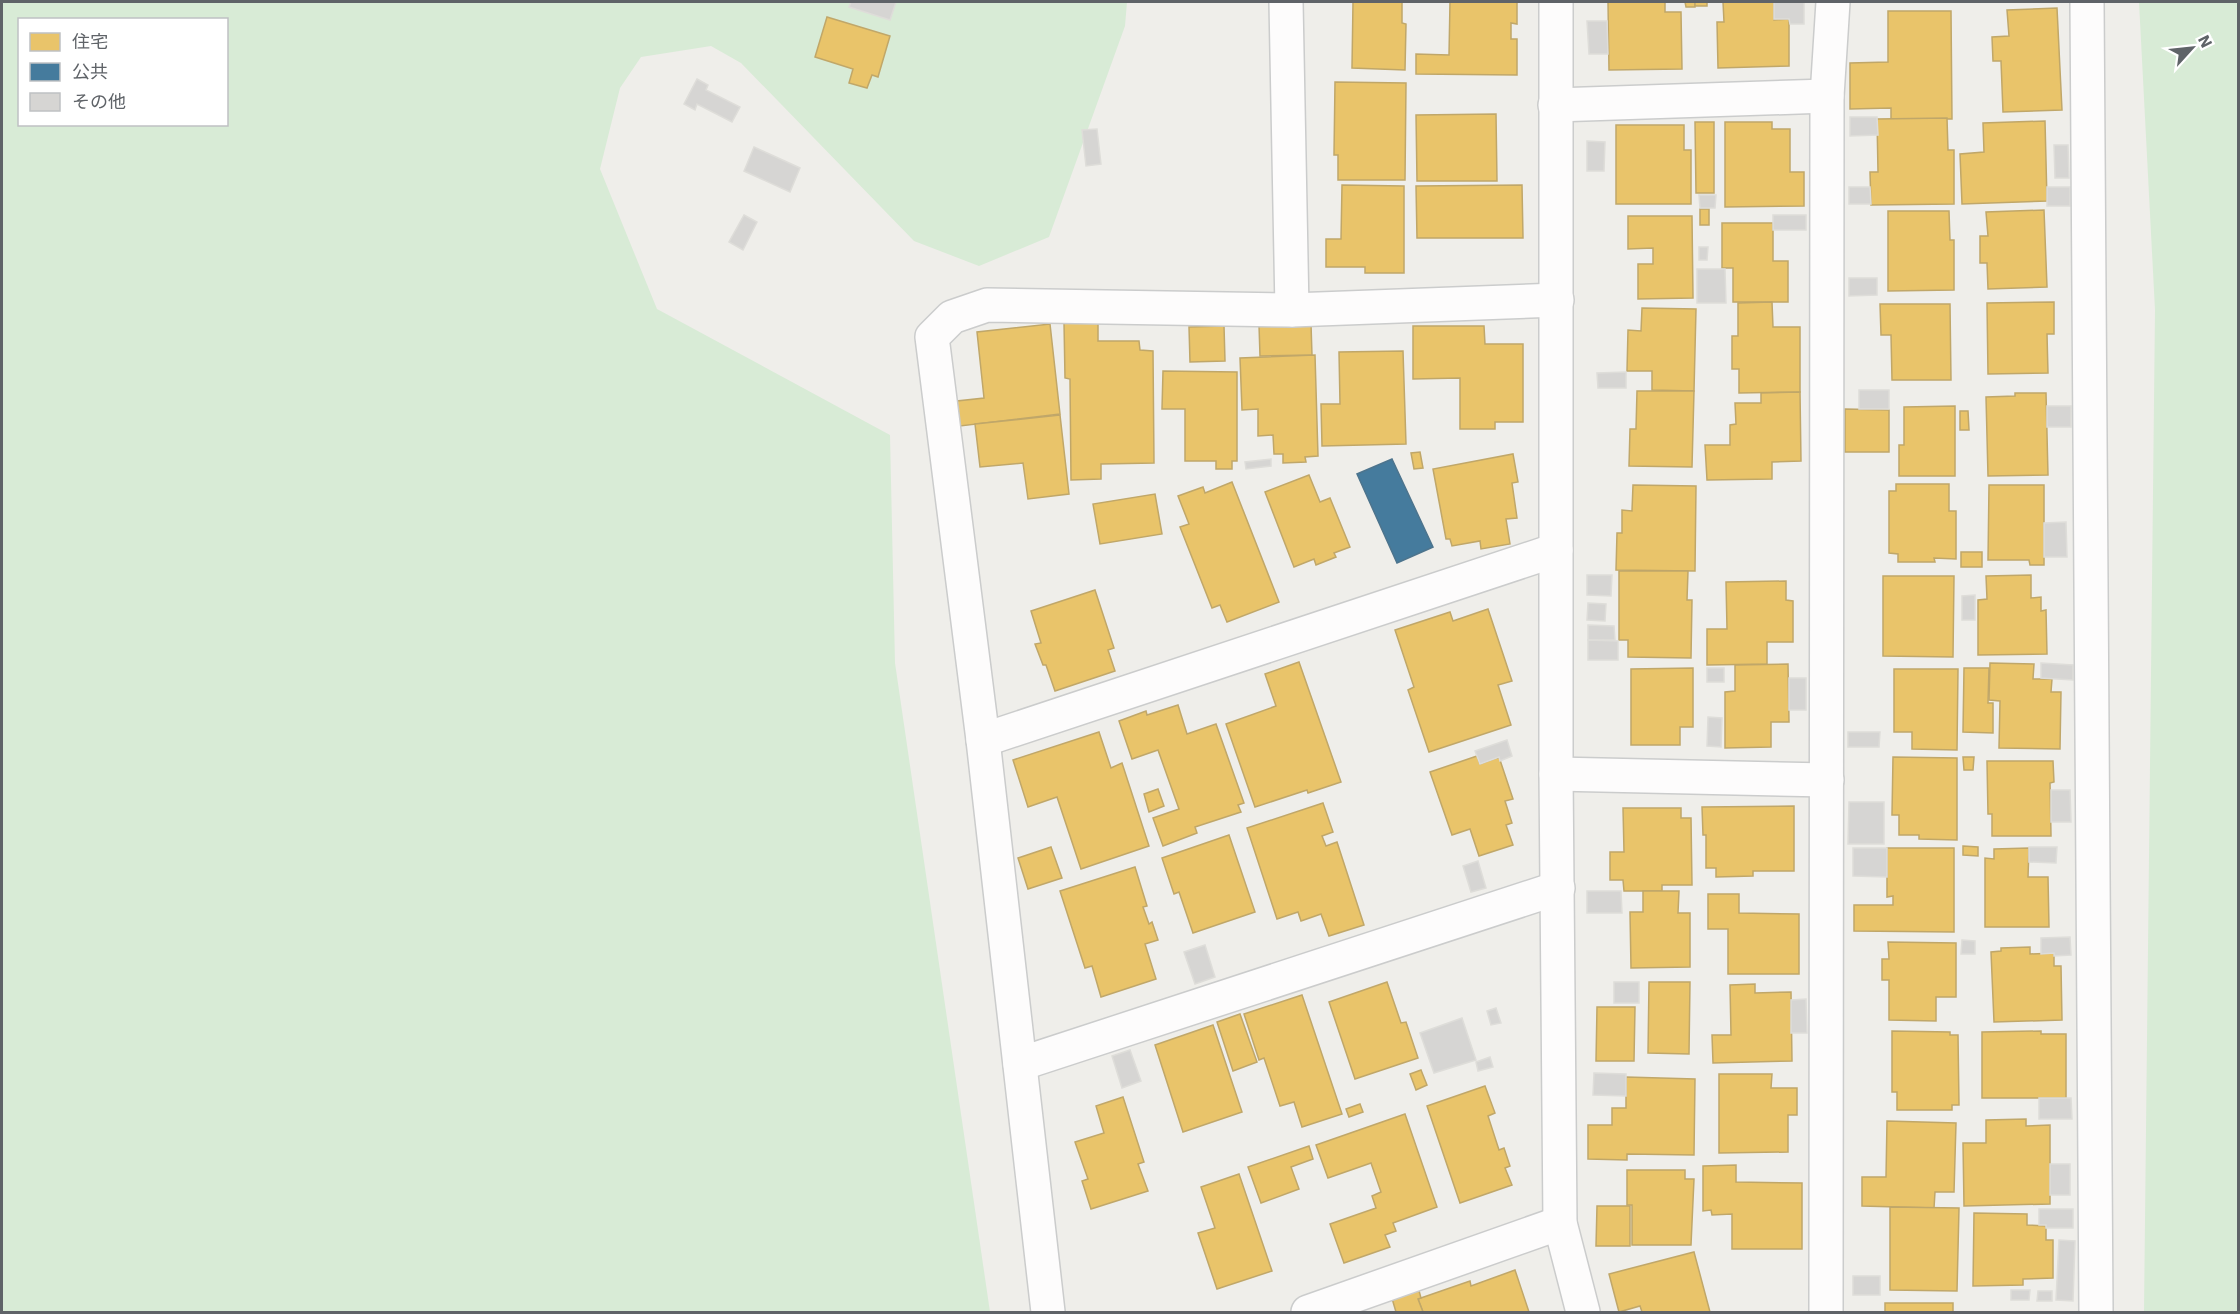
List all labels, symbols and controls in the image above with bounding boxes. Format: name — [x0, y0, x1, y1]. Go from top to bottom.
legend — [18, 18, 228, 126]
north arrow — [2162, 18, 2222, 78]
text: 住宅 — [72, 30, 108, 53]
text: N — [2194, 31, 2217, 51]
text: 公共 — [72, 60, 108, 83]
text: その他 — [72, 90, 126, 113]

